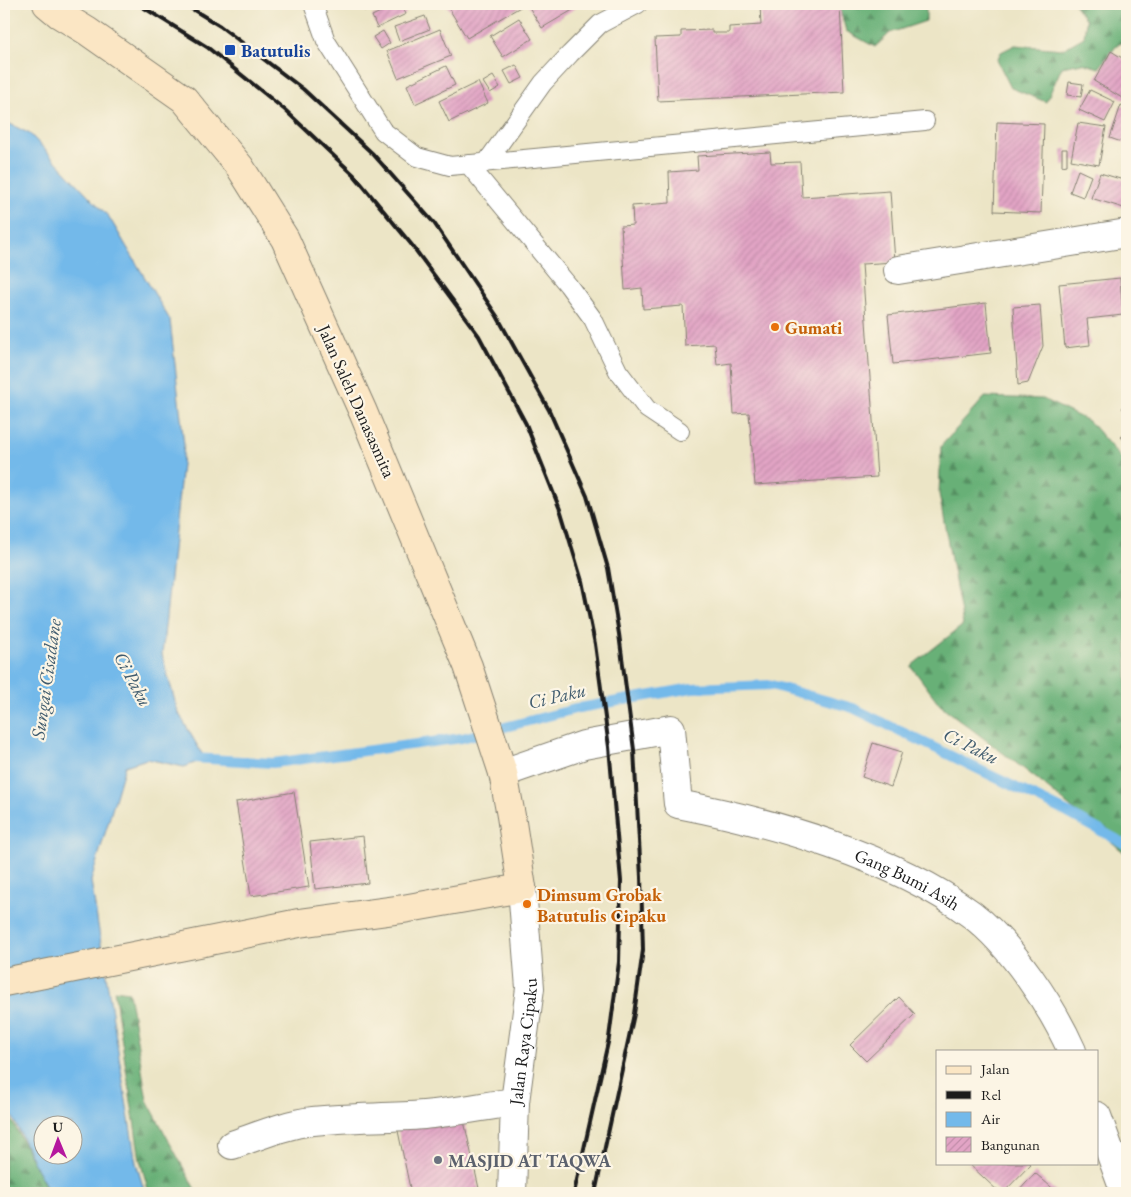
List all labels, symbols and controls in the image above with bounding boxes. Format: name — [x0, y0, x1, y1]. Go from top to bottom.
place label: Batutulis — [241, 39, 310, 62]
marker: Batutulis — [223, 43, 237, 57]
place label: Gumati — [785, 316, 843, 339]
street label: Jalan Saleh Danasasmita — [312, 319, 401, 482]
marker: Gumati — [769, 321, 781, 333]
water label: Sungai Cisadane — [25, 617, 67, 742]
water label: Ci Paku — [108, 647, 158, 711]
water label: Ci Paku — [526, 677, 588, 715]
water label: Ci Paku — [939, 722, 1003, 770]
street label: Gang Bumi Asih — [852, 843, 965, 915]
place label: Dimsum Grobak Batutulis Cipaku — [537, 883, 666, 927]
marker: Dimsum Grobak Batutulis Cipaku — [521, 898, 533, 910]
street label: Jalan Raya Cipaku — [503, 977, 542, 1108]
legend — [936, 1050, 1098, 1164]
text: Jalan — [979, 1059, 1010, 1078]
text: Rel — [981, 1085, 1002, 1104]
text: Air — [980, 1109, 1000, 1128]
north arrow — [32, 1114, 82, 1164]
text: U — [52, 1118, 64, 1136]
text: Bangunan — [981, 1135, 1040, 1154]
place label: MASJID AT TAQWA — [448, 1149, 612, 1172]
marker: MASJID AT TAQWA — [432, 1154, 444, 1166]

